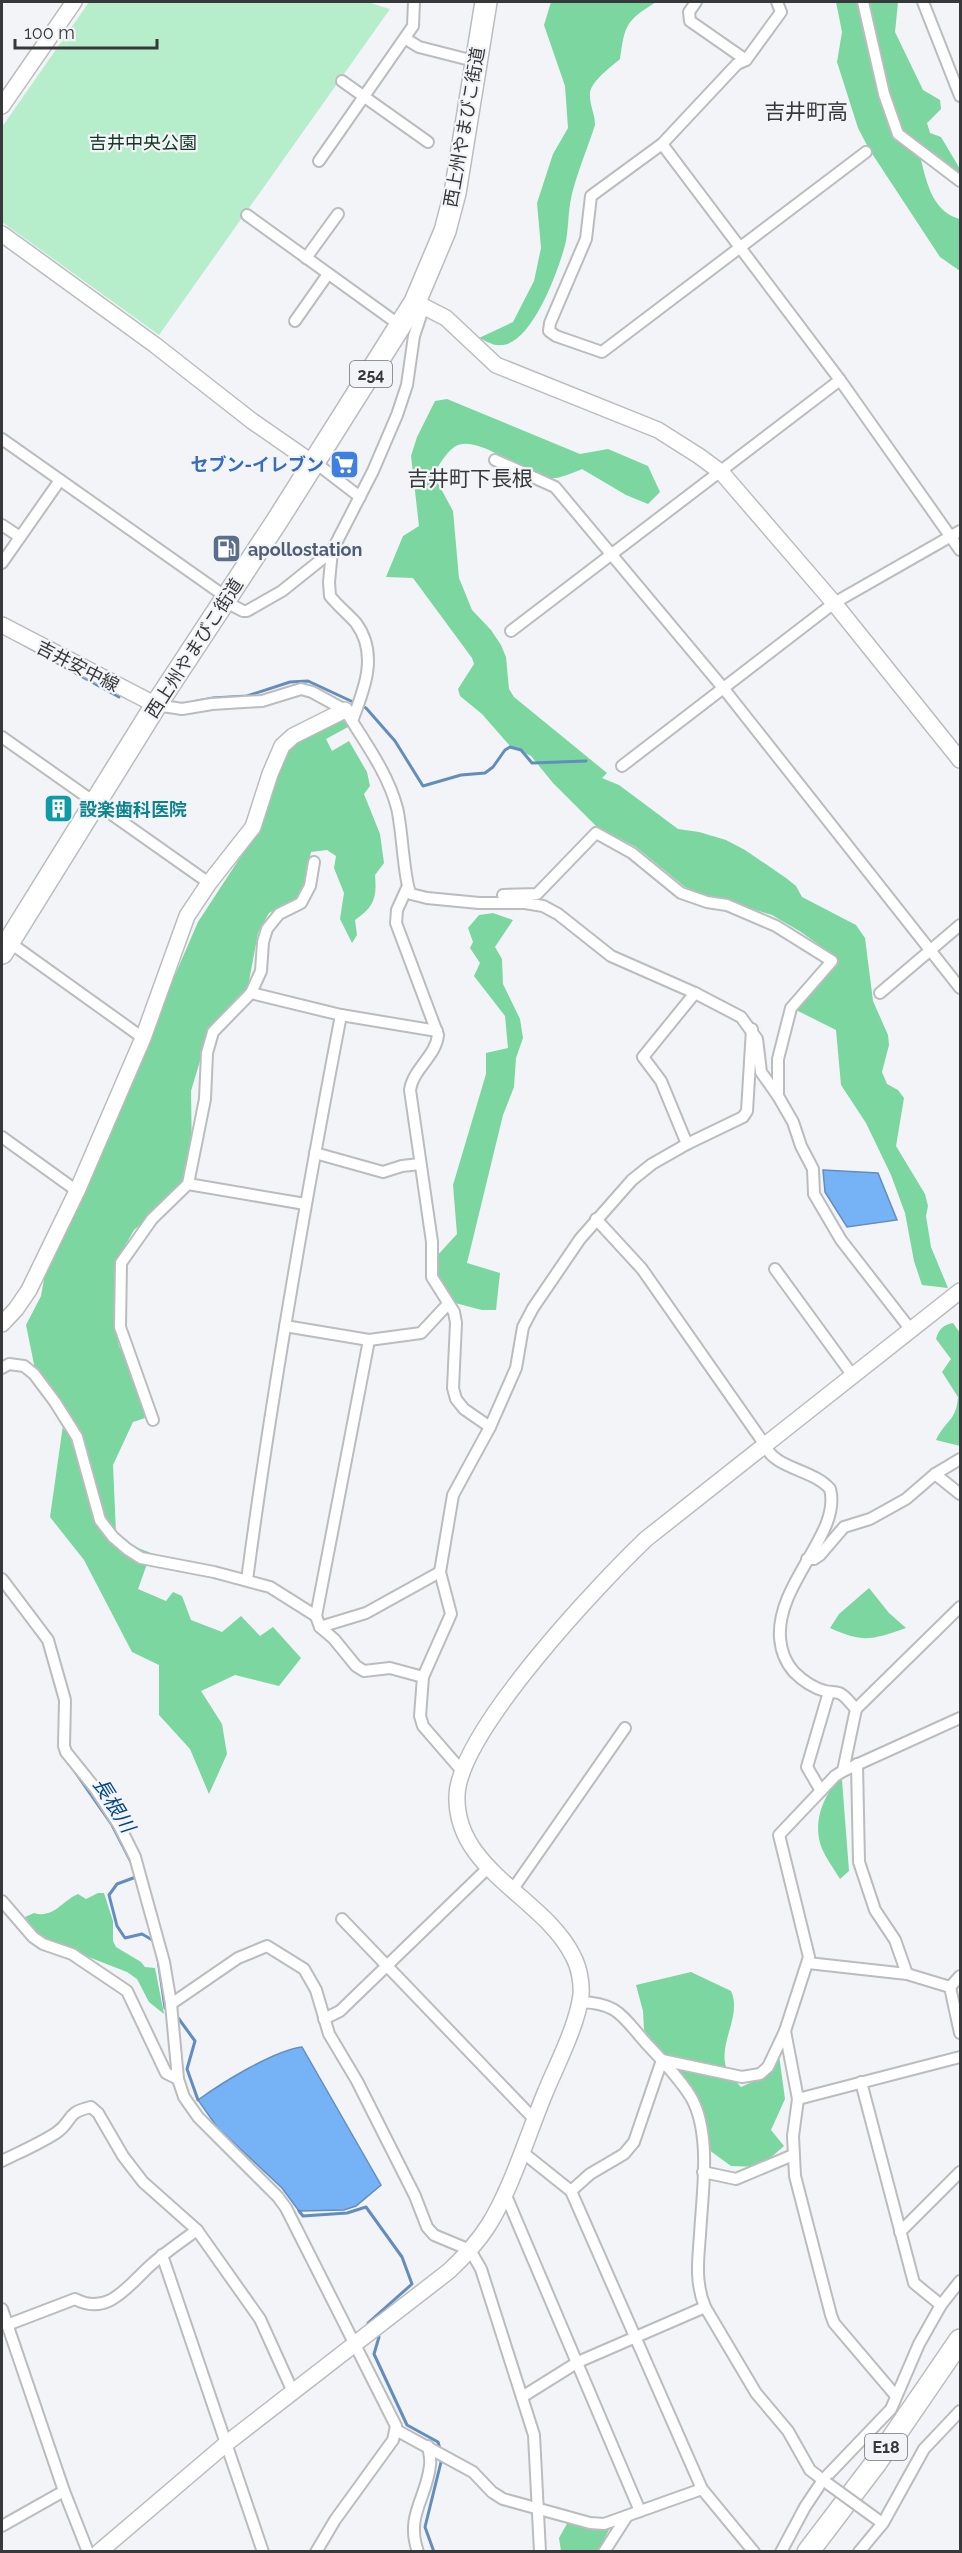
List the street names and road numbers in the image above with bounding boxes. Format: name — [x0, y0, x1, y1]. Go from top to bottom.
street label: 西上州やまびこ街道 — [440, 45, 488, 209]
road number: 254 — [350, 361, 392, 387]
street label: 西上州やまびこ街道 — [141, 574, 247, 722]
street label: 吉井安中線 — [33, 636, 123, 696]
road number: E18 — [865, 2434, 907, 2460]

